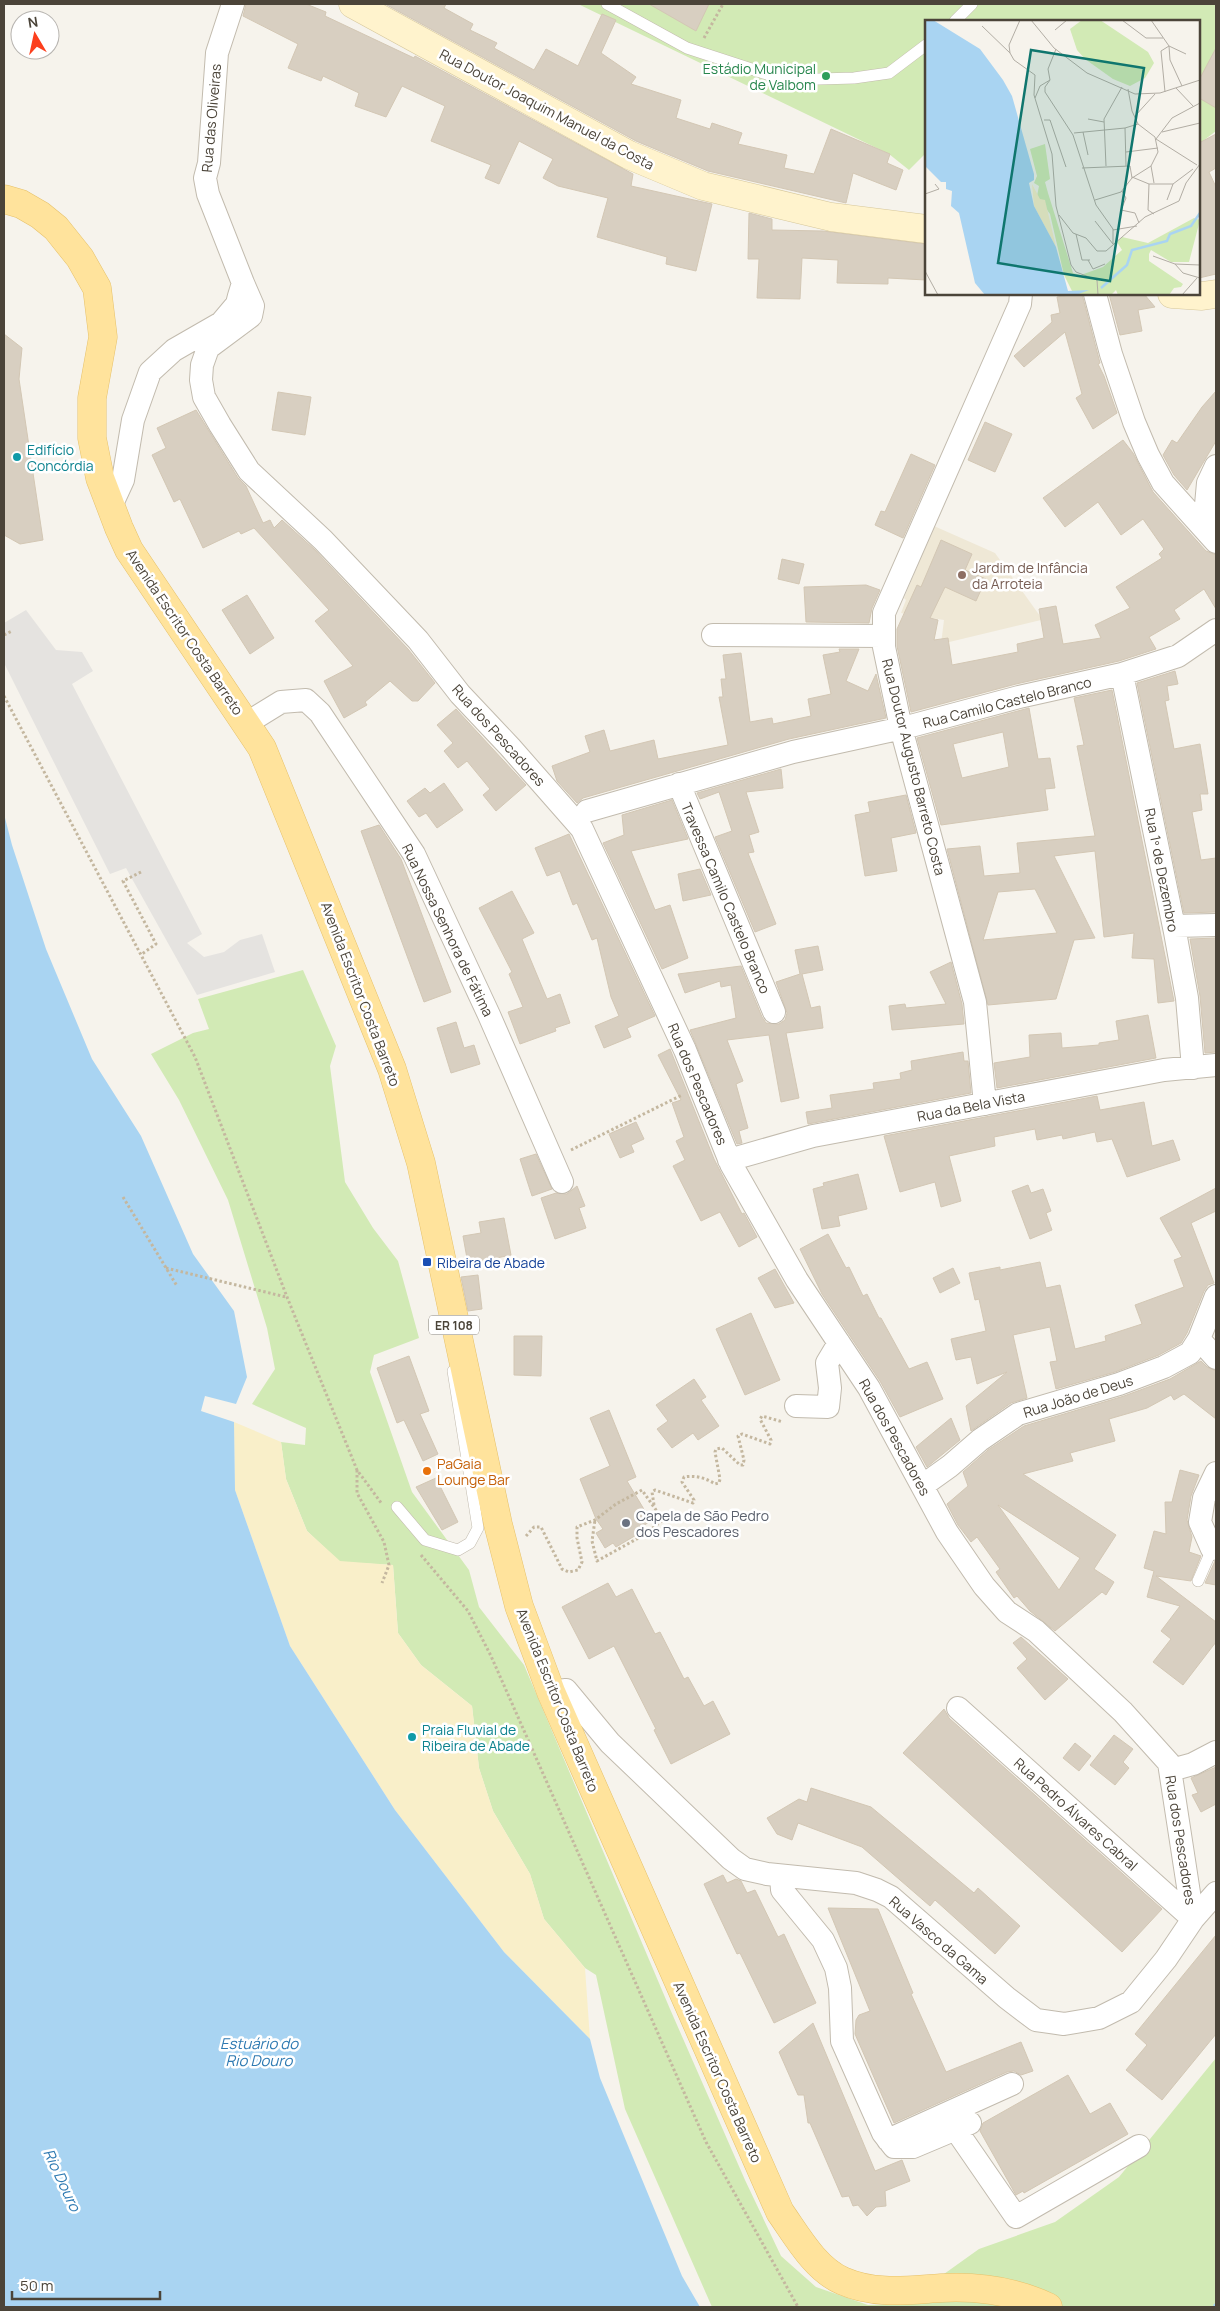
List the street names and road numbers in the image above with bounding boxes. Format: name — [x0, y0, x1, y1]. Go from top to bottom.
street label: Rua Doutor Joaquim Manuel da Costa — [436, 44, 658, 174]
street label: Rua das Oliveiras — [197, 63, 225, 173]
street label: Avenida Escritor Costa Barreto — [122, 545, 248, 719]
street label: Rua Doutor Augusto Barreto Costa — [878, 657, 950, 877]
street label: Rua Camilo Castelo Branco — [921, 672, 1093, 732]
street label: Rua dos Pescadores — [448, 680, 550, 790]
street label: Travessa Camilo Castelo Branco — [677, 800, 775, 996]
street label: Rua 1º de Dezembro — [1141, 806, 1183, 934]
street label: Rua Nossa Senhora de Fátima — [398, 840, 498, 1020]
street label: Avenida Escritor Costa Barreto — [317, 899, 405, 1089]
street label: Rua dos Pescadores — [664, 1020, 732, 1148]
street label: Rua da Bela Vista — [916, 1086, 1026, 1126]
road number: ER 108 — [429, 1316, 479, 1334]
street label: Rua João de Deus — [1021, 1370, 1135, 1422]
street label: Rua dos Pescadores — [855, 1375, 935, 1499]
street label: Avenida Escritor Costa Barreto — [512, 1605, 604, 1795]
street label: Rua Pedro Álvares Cabral — [1010, 1753, 1142, 1875]
street label: Rua dos Pescadores — [1161, 1774, 1201, 1906]
street label: Rua Vasco da Gama — [885, 1892, 993, 1988]
street label: Avenida Escritor Costa Barreto — [669, 1978, 767, 2166]

